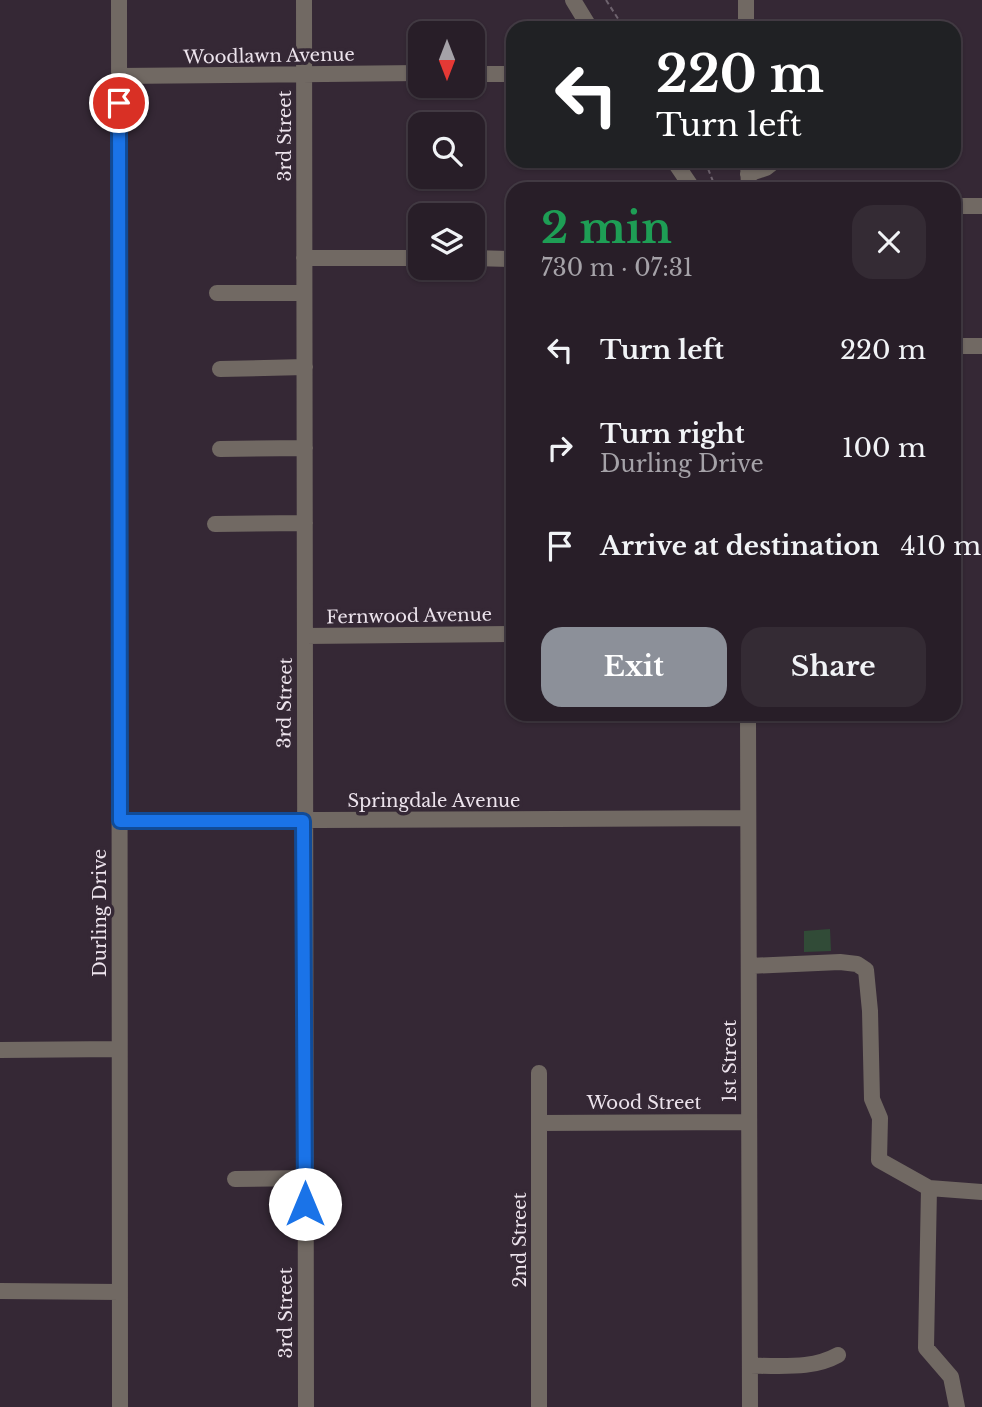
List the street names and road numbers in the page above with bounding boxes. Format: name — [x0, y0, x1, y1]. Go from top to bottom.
street label: Woodlawn Avenue — [182, 44, 355, 69]
street label: 3rd Street — [274, 90, 296, 181]
street label: Fernwood Avenue — [326, 604, 492, 628]
street label: 3rd Street — [273, 657, 297, 749]
street label: Springdale Avenue — [348, 790, 520, 812]
street label: Durling Drive — [89, 849, 111, 977]
street label: 1st Street — [719, 1020, 741, 1102]
street label: Wood Street — [586, 1092, 702, 1114]
street label: 2nd Street — [509, 1192, 531, 1287]
street label: 3rd Street — [275, 1267, 297, 1358]

